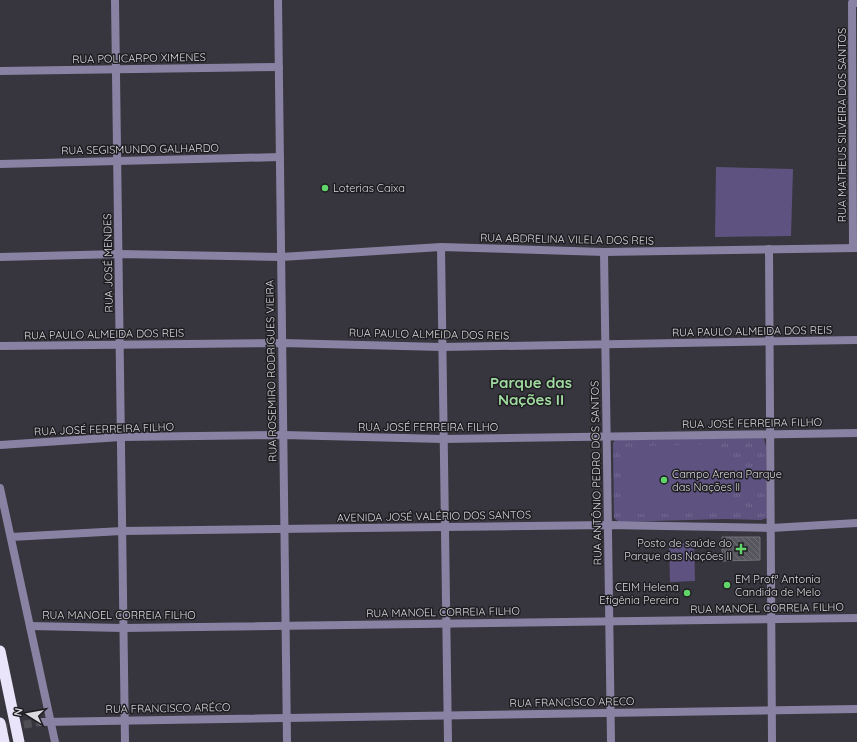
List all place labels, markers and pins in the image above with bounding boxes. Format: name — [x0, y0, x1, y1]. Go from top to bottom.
place label: Loterias Caixa — [333, 181, 405, 195]
marker: Loterias Caixa — [320, 183, 330, 193]
place label: Campo Arena Parque das Nações ll — [672, 467, 782, 494]
marker: Campo Arena Parque das Nações ll — [659, 475, 669, 485]
place label: Posto de saúde do Parque das Nações II — [624, 536, 732, 563]
marker: Posto de saúde do Parque das Nações II — [735, 543, 747, 555]
place label: EM Profª Antonia Candida de Melo — [735, 572, 821, 599]
place label: CEIM Helena Efigênia Pereira — [599, 580, 679, 607]
marker: EM Profª Antonia Candida de Melo — [722, 580, 732, 590]
marker: CEIM Helena Efigênia Pereira — [682, 588, 692, 598]

